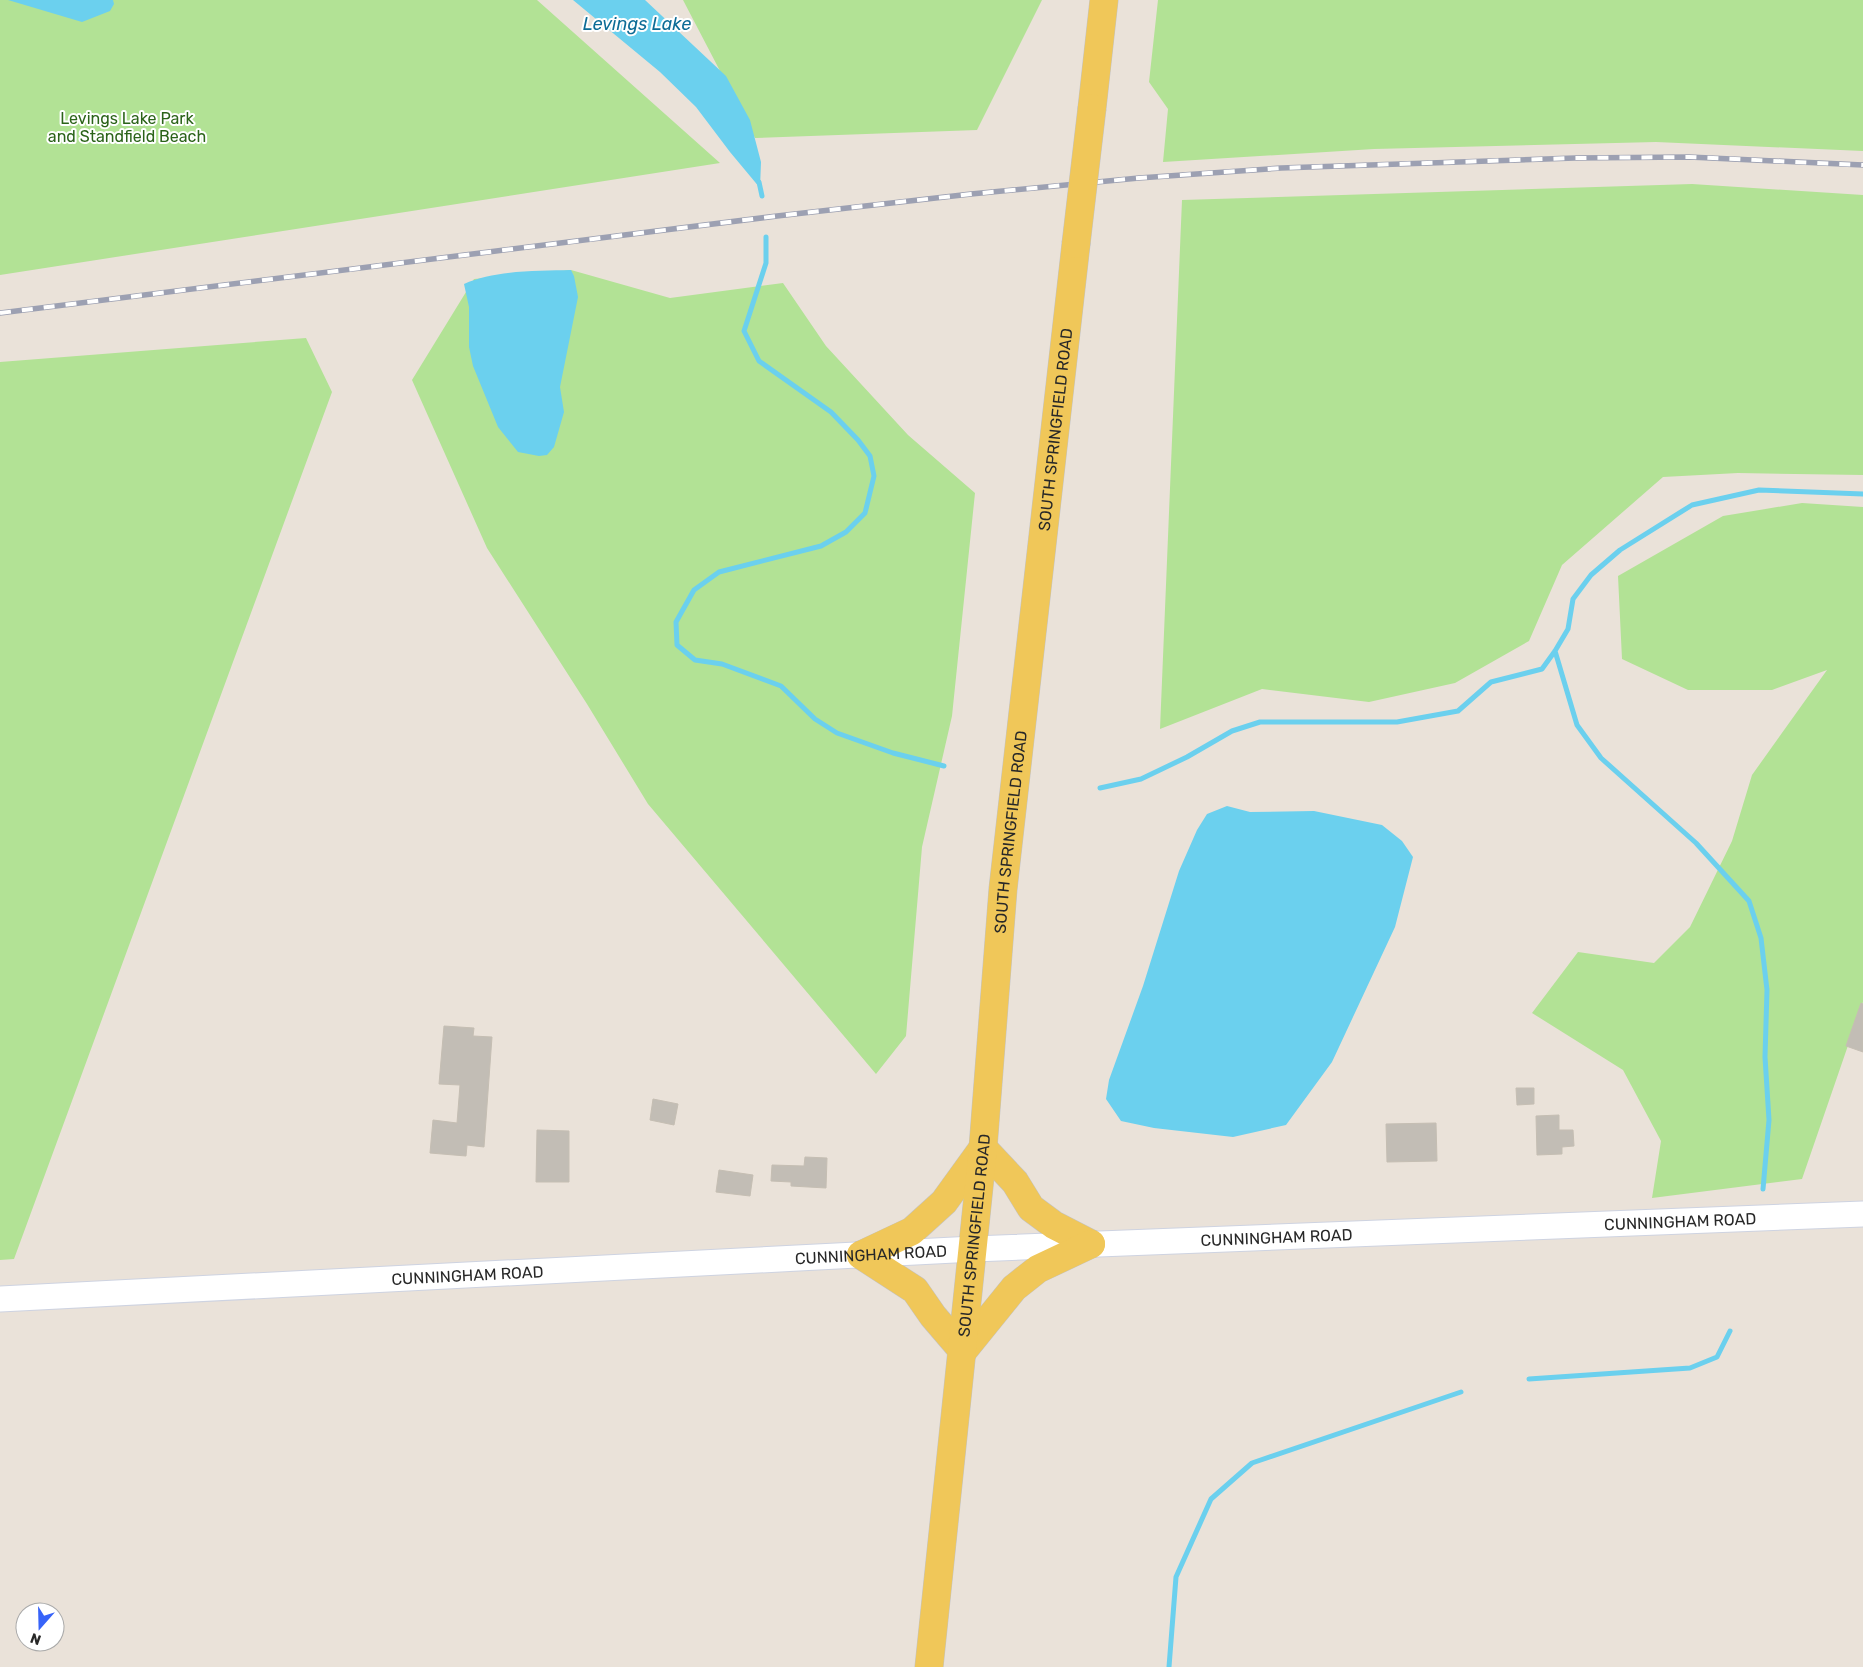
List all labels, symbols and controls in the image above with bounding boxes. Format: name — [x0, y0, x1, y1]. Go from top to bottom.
water label: Levings Lake — [583, 13, 691, 35]
park label: Levings Lake Park and Standfield Beach — [48, 109, 206, 146]
street label: SOUTH SPRINGFIELD ROAD — [1034, 327, 1076, 532]
street label: SOUTH SPRINGFIELD ROAD — [990, 729, 1030, 934]
street label: SOUTH SPRINGFIELD ROAD — [954, 1133, 994, 1338]
street label: CUNNINGHAM ROAD — [1604, 1209, 1757, 1234]
street label: CUNNINGHAM ROAD — [1200, 1225, 1353, 1250]
street label: CUNNINGHAM ROAD — [794, 1241, 947, 1268]
street label: CUNNINGHAM ROAD — [391, 1262, 544, 1288]
north arrow — [15, 1602, 65, 1652]
text: N — [28, 1629, 43, 1648]

